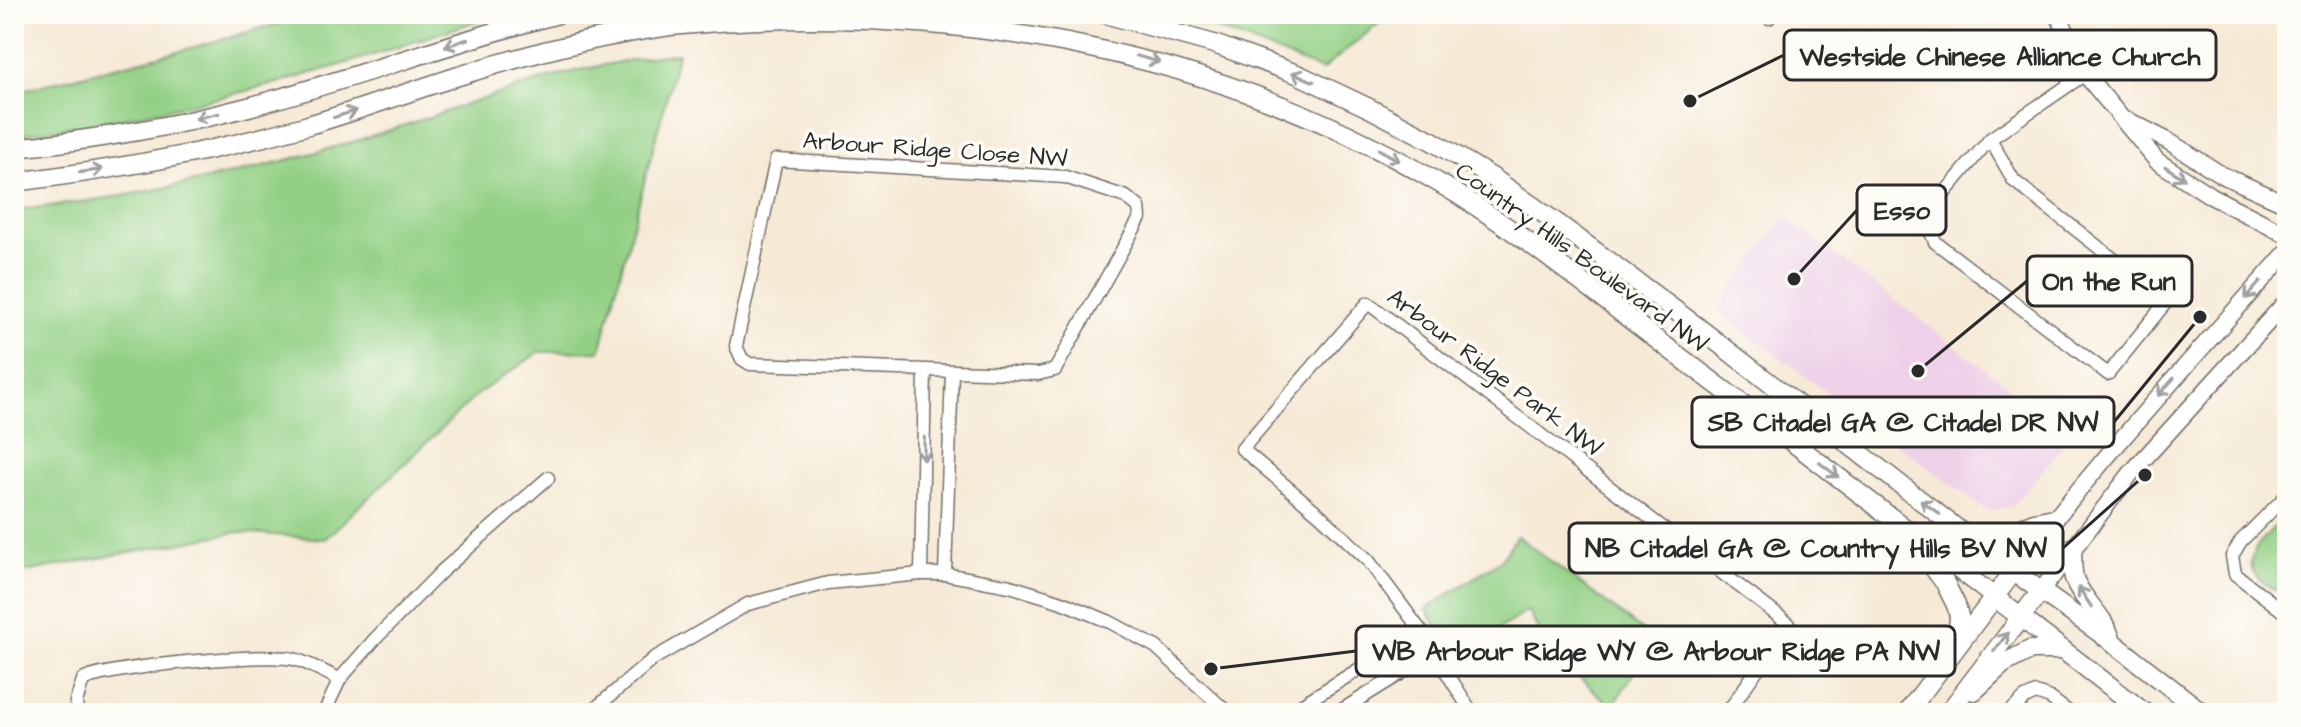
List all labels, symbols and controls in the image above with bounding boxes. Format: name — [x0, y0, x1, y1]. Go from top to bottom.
callout: Westside Chinese Alliance Church — [1784, 30, 2216, 80]
one-way arrow — [444, 36, 469, 51]
text: Westside Chinese Alliance Church — [1799, 39, 2202, 75]
one-way arrow — [1135, 52, 1161, 67]
one-way arrow — [1291, 69, 1316, 84]
one-way arrow — [331, 106, 357, 121]
one-way arrow — [195, 109, 220, 124]
street label: Arbour Ridge Close NW — [801, 124, 1069, 177]
one-way arrow — [1377, 147, 1400, 163]
street label: Country Hills Boulevard NW — [1448, 155, 1715, 362]
one-way arrow — [77, 164, 104, 179]
one-way arrow — [2163, 165, 2186, 181]
callout: Esso — [1857, 185, 1946, 235]
text: Esso — [1874, 193, 1930, 229]
callout: On the Run — [2027, 256, 2192, 306]
text: On the Run — [2042, 264, 2176, 300]
one-way arrow — [2244, 280, 2262, 300]
street label: Arbour Ridge Park NW — [1379, 281, 1609, 466]
one-way arrow — [2158, 377, 2176, 397]
callout: SB Citadel GA @ Citadel DR NW — [1692, 397, 2114, 447]
text: SB Citadel GA @ Citadel DR NW — [1707, 405, 2099, 441]
one-way arrow — [916, 435, 932, 462]
one-way arrow — [1818, 461, 1839, 478]
one-way arrow — [1920, 498, 1941, 515]
callout: NB Citadel GA @ Country Hills BV NW — [1569, 523, 2063, 573]
text: NB Citadel GA @ Country Hills BV NW — [1585, 531, 2047, 570]
one-way arrow — [2077, 586, 2094, 608]
callout: WB Arbour Ridge WY @ Arbour Ridge PA NW — [1356, 626, 1955, 676]
one-way arrow — [1992, 632, 2009, 653]
text: WB Arbour Ridge WY @ Arbour Ridge PA NW — [1371, 634, 1940, 673]

